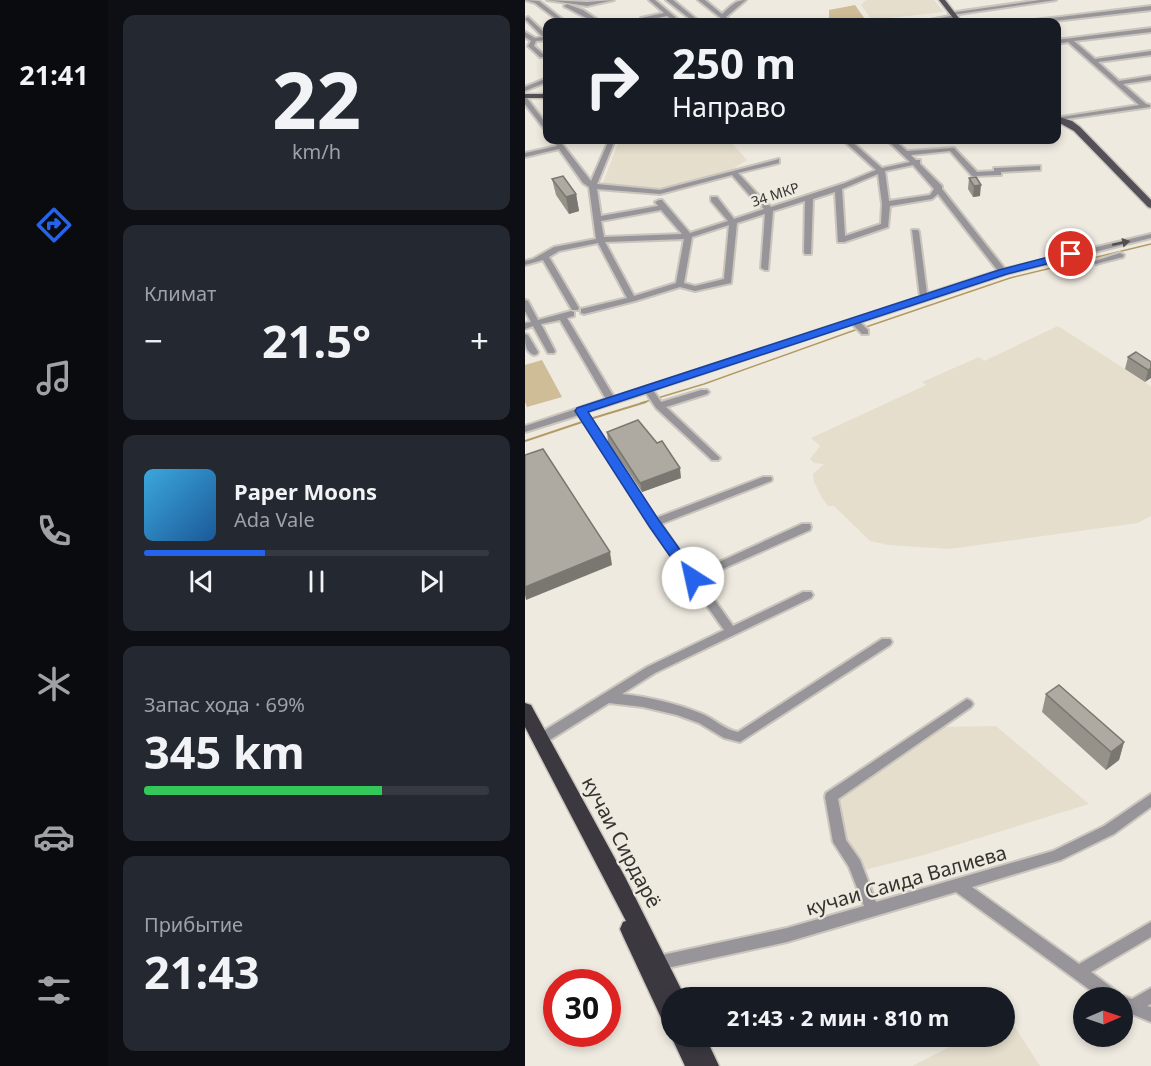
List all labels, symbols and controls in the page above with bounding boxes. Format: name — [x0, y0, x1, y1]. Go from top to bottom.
text: 250 m — [672, 34, 796, 91]
icon: right — [573, 42, 651, 120]
text: 22 — [272, 46, 361, 152]
text: 21:41 — [19, 56, 89, 93]
text: Направо — [672, 88, 786, 125]
text: km/h — [292, 138, 341, 165]
street label: 34 МКР — [748, 177, 802, 211]
icon: directions — [33, 204, 75, 246]
pin — [1045, 228, 1096, 279]
icon: arrive — [1054, 237, 1087, 270]
one-way arrow — [1112, 237, 1130, 247]
text: Климат — [144, 280, 216, 307]
text: 21.5° — [262, 310, 371, 371]
text: − — [144, 318, 163, 363]
text: + — [470, 318, 489, 363]
icon: music — [33, 357, 75, 399]
text: Paper Moons — [234, 476, 377, 506]
text: Ada Vale — [234, 506, 315, 533]
icon: phone — [33, 510, 75, 552]
position arrow — [661, 546, 725, 610]
icon: previous — [185, 565, 218, 598]
icon: pause — [300, 565, 333, 598]
icon: next — [415, 565, 448, 598]
icon: climate — [33, 663, 75, 705]
text: Запас хода · 69% — [144, 691, 305, 718]
text: 345 km — [144, 721, 305, 782]
street label: кучаи Сирдарё — [576, 772, 668, 912]
icon: car — [33, 816, 75, 858]
street label: кучаи Саида Валиева — [802, 838, 1010, 922]
text: Прибытие — [144, 911, 243, 938]
text: 21:43 — [144, 941, 260, 1002]
icon: filters — [33, 969, 75, 1011]
speed limit sign: 30 — [543, 969, 621, 1047]
north arrow — [1073, 987, 1133, 1047]
map controls — [1073, 987, 1133, 1047]
text: 21:43 · 2 мин · 810 m — [727, 1002, 949, 1032]

